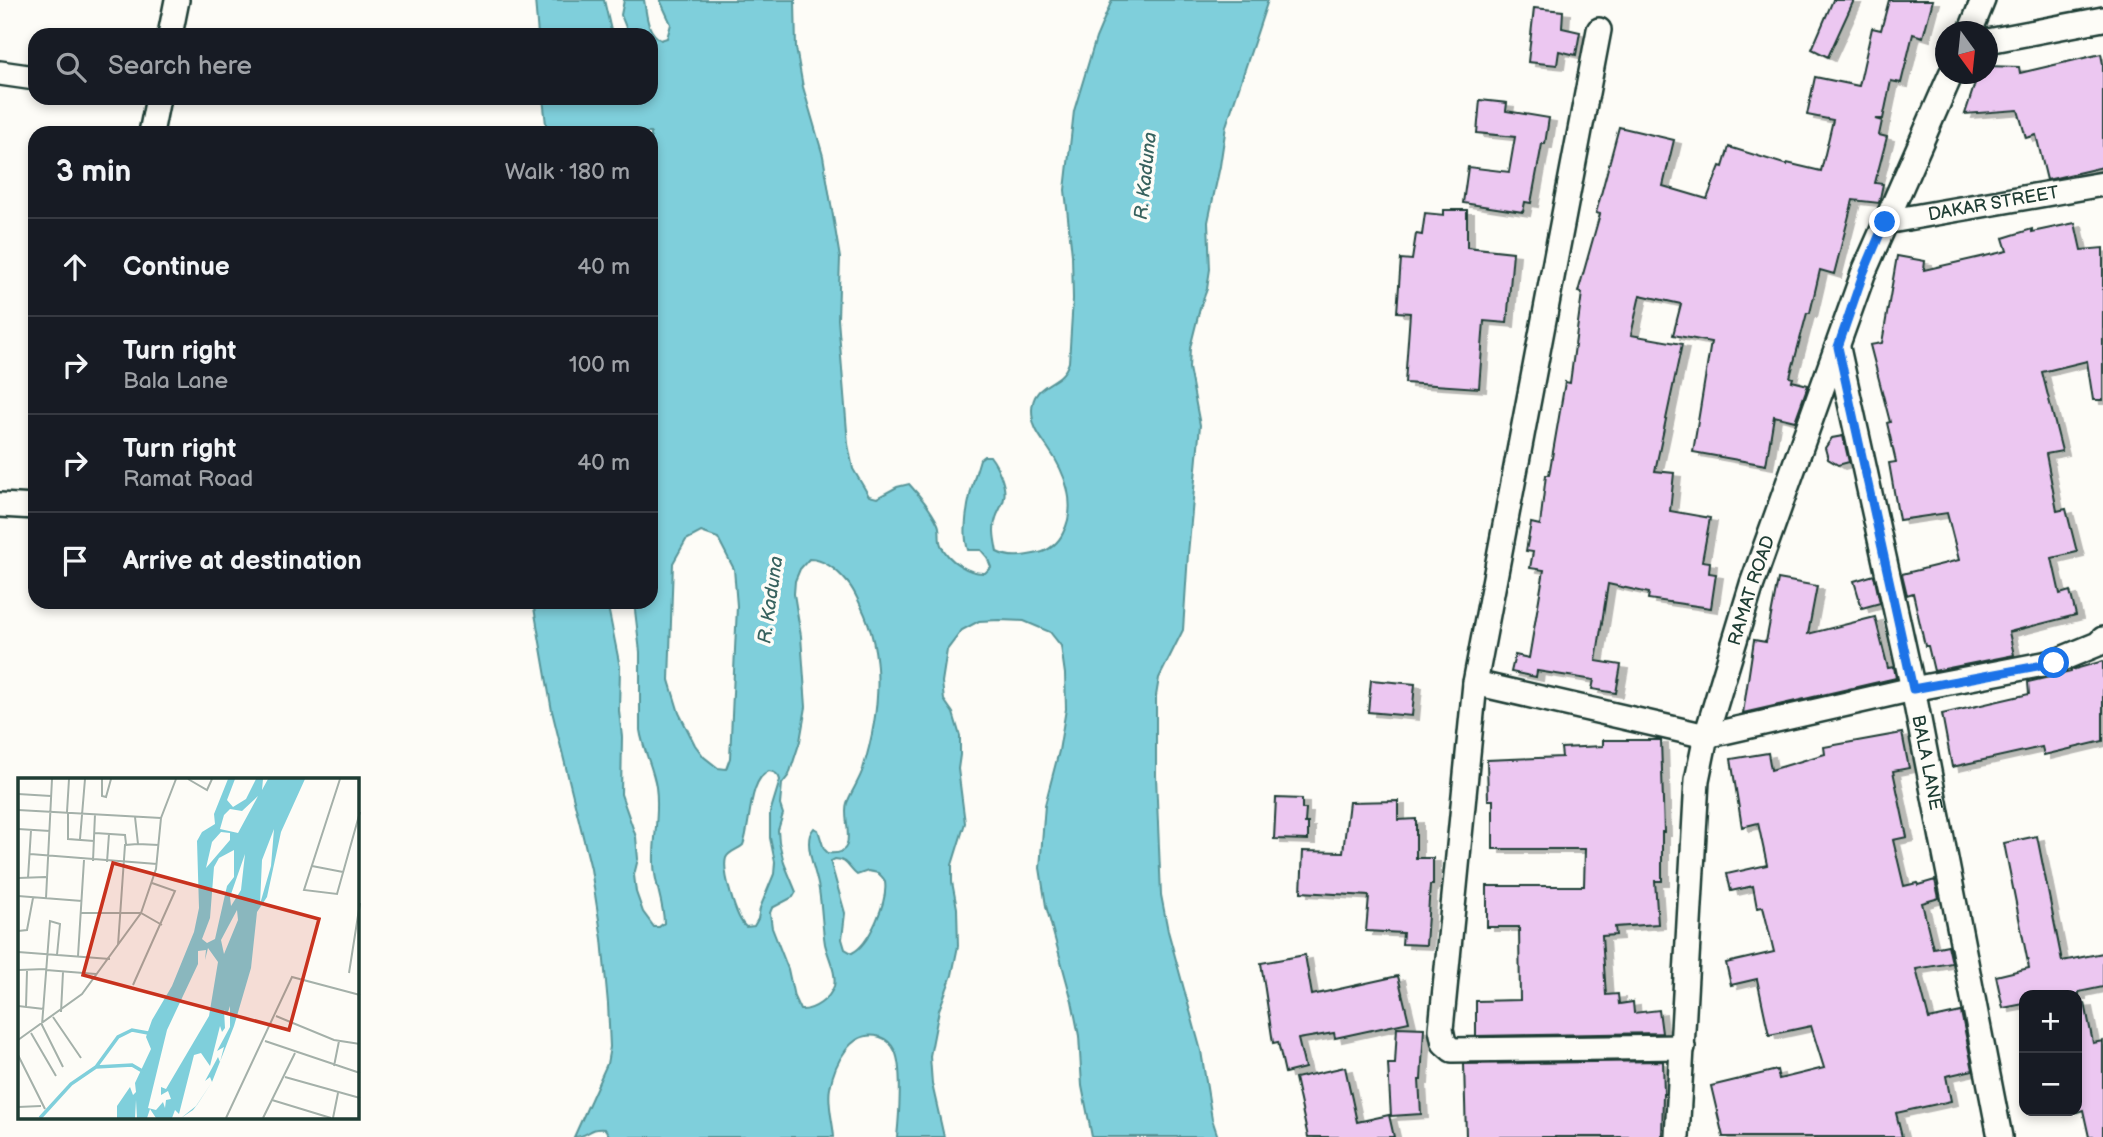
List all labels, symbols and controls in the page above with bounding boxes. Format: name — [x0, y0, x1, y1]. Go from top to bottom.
north arrow — [1935, 21, 1998, 84]
search box — [28, 28, 658, 105]
icon: search — [52, 48, 90, 86]
text: Search here — [108, 51, 252, 82]
water label: R. Kaduna — [1130, 131, 1162, 221]
text: 3 min — [56, 154, 131, 190]
text: Walk · 180 m — [505, 158, 630, 186]
street label: DAKAR STREET — [1926, 181, 2061, 225]
route end — [1869, 206, 1900, 237]
icon: ahead — [56, 248, 94, 286]
text: Continue — [123, 252, 230, 283]
text: 40 m — [577, 253, 630, 281]
text: Turn right — [123, 336, 236, 367]
icon: right — [56, 346, 94, 384]
text: 100 m — [569, 351, 630, 379]
text: Bala Lane — [123, 367, 228, 395]
text: Turn right — [123, 434, 236, 465]
icon: right — [56, 444, 94, 482]
text: 40 m — [577, 449, 630, 477]
text: Ramat Road — [123, 465, 253, 493]
street label: RAMAT ROAD — [1724, 533, 1779, 648]
icon: arrive — [56, 542, 94, 580]
text: Arrive at destination — [123, 546, 362, 577]
water label: R. Kaduna — [753, 555, 789, 645]
route start — [2038, 647, 2069, 678]
street label: BALA LANE — [1908, 713, 1947, 812]
inset map — [18, 778, 359, 1120]
map controls — [2019, 990, 2082, 1116]
button: + — [2019, 990, 2082, 1053]
button: − — [2019, 1053, 2082, 1116]

